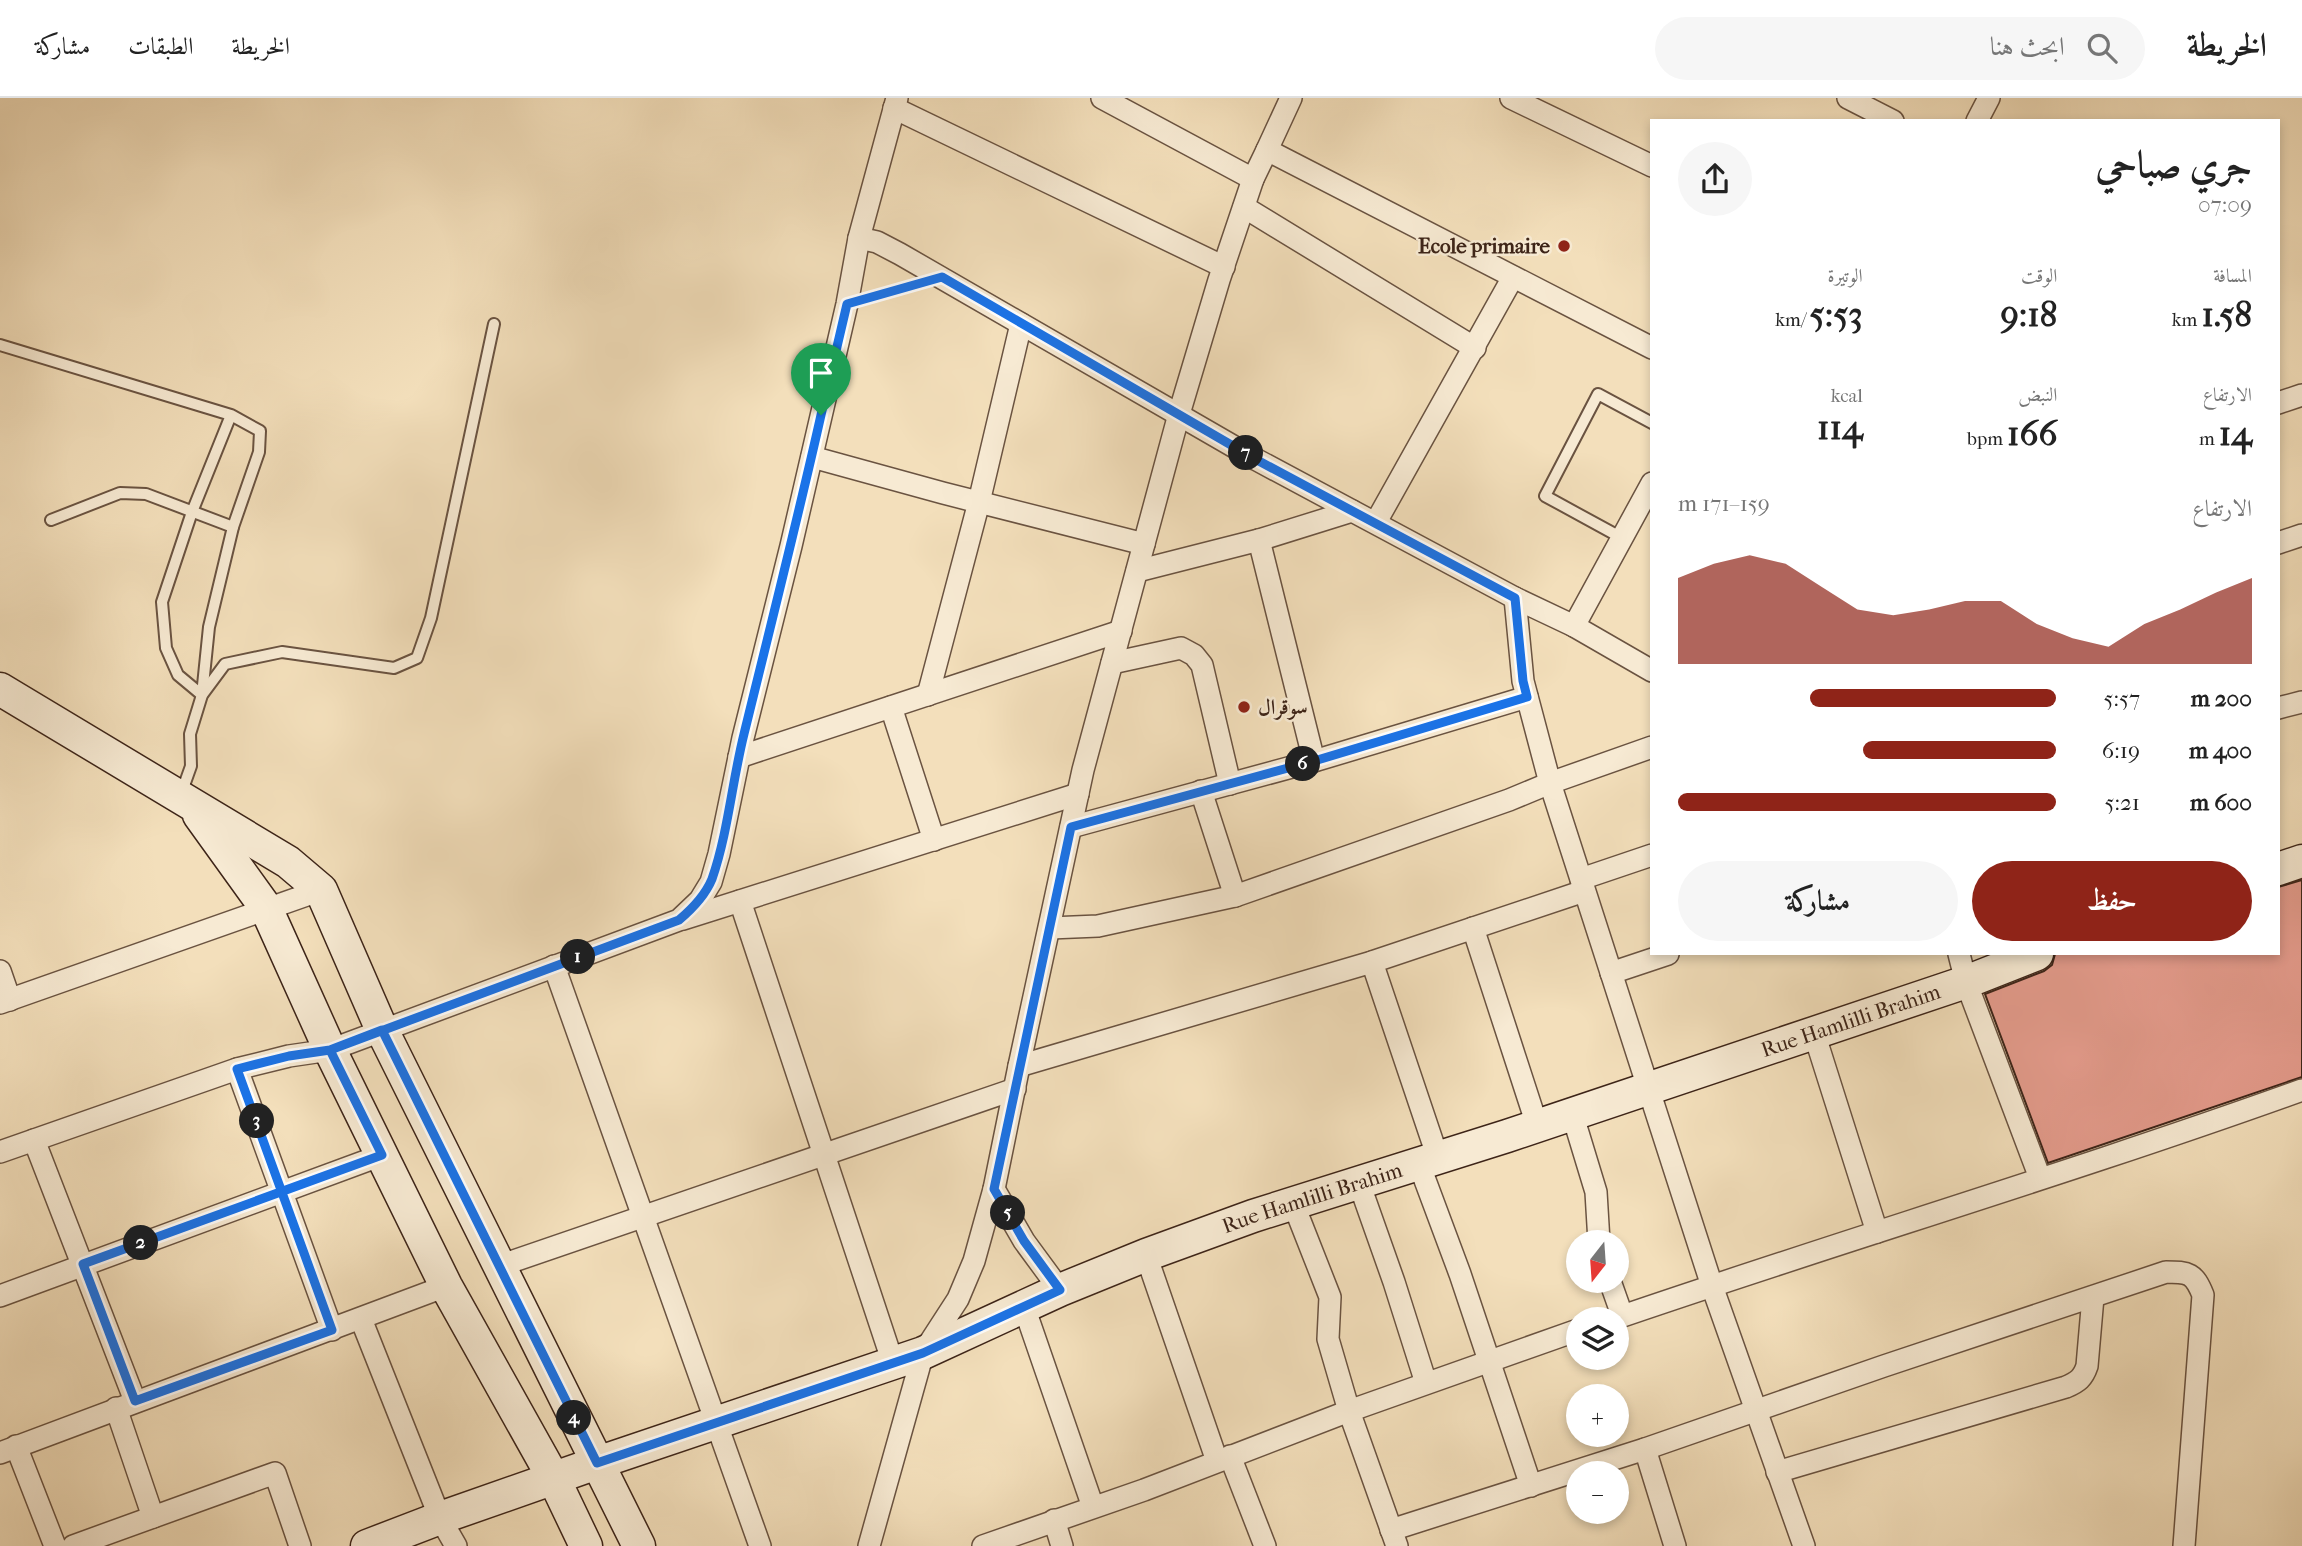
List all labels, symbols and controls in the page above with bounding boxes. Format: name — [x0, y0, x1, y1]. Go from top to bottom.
search box — [1655, 17, 2145, 80]
text: الخريطة — [2187, 26, 2267, 65]
icon: search — [2083, 29, 2121, 67]
text: ابحث هنا — [1990, 31, 2065, 62]
text: مشاركة — [35, 32, 90, 60]
text: الطبقات — [128, 32, 194, 60]
text: الخريطة — [232, 32, 290, 60]
button: share — [1678, 142, 1752, 216]
text: جري صباحي — [2095, 142, 2252, 187]
text: 07:09 — [2198, 191, 2252, 218]
place label: Ecole primaire — [1418, 234, 1551, 258]
marker: Ecole primaire — [1556, 238, 1572, 254]
text: الوتيرة — [1828, 265, 1863, 287]
text: الوقت — [2021, 265, 2057, 287]
text: المسافة — [2213, 265, 2252, 287]
text: 5:53 — [1810, 294, 1863, 335]
text: 9:18 — [2000, 294, 2057, 335]
text: 1.58 — [2201, 294, 2252, 335]
text: /km — [1775, 309, 1810, 331]
text: km — [2172, 309, 2201, 331]
pin — [791, 343, 851, 415]
icon: arrive — [802, 354, 840, 392]
text: النبض — [2018, 384, 2057, 406]
text: الارتفاع — [2203, 384, 2252, 406]
text: kcal — [1831, 385, 1863, 407]
text: 114 — [1817, 407, 1863, 448]
text: 166 — [2007, 413, 2057, 454]
text: 14 — [2219, 413, 2252, 454]
text: bpm — [1967, 428, 2007, 450]
text: m — [2199, 428, 2219, 450]
pin: 7 — [1228, 436, 1264, 470]
text: 7 — [1241, 441, 1250, 463]
text: 159–171 m — [1678, 490, 1770, 517]
text: الارتفاع — [2192, 495, 2252, 522]
text: 5:57 — [2103, 685, 2140, 712]
text: 200 m — [2191, 685, 2252, 712]
place label: سوقرال — [1258, 695, 1308, 721]
marker: سوقرال — [1236, 699, 1252, 715]
text: 6:19 — [2102, 737, 2140, 764]
text: 400 m — [2189, 737, 2252, 764]
pin: 6 — [1286, 746, 1320, 782]
text: 6 — [1297, 752, 1308, 774]
text: 5:21 — [2104, 789, 2140, 816]
text: 600 m — [2190, 789, 2252, 816]
button: مشاركة — [1678, 861, 1958, 941]
button: حفظ — [1972, 861, 2252, 941]
pin: 1 — [560, 940, 596, 974]
text: 1 — [574, 945, 581, 967]
street label: Rue Hamlilli Brahim — [1758, 979, 1944, 1062]
pin: 3 — [240, 1104, 274, 1138]
text: 3 — [253, 1109, 260, 1131]
street label: Rue Hamlilli Brahim — [1219, 1158, 1406, 1238]
pin: 5 — [990, 1196, 1026, 1230]
text: 5 — [1003, 1201, 1012, 1223]
pin: 2 — [124, 1226, 158, 1260]
north arrow — [1566, 1230, 1629, 1293]
map controls — [1566, 1230, 1629, 1524]
text: 2 — [136, 1231, 145, 1253]
button: layers — [1566, 1307, 1629, 1370]
button: + — [1566, 1384, 1629, 1447]
pin: 4 — [556, 1400, 592, 1436]
text: 4 — [568, 1406, 579, 1428]
button: − — [1566, 1461, 1629, 1524]

